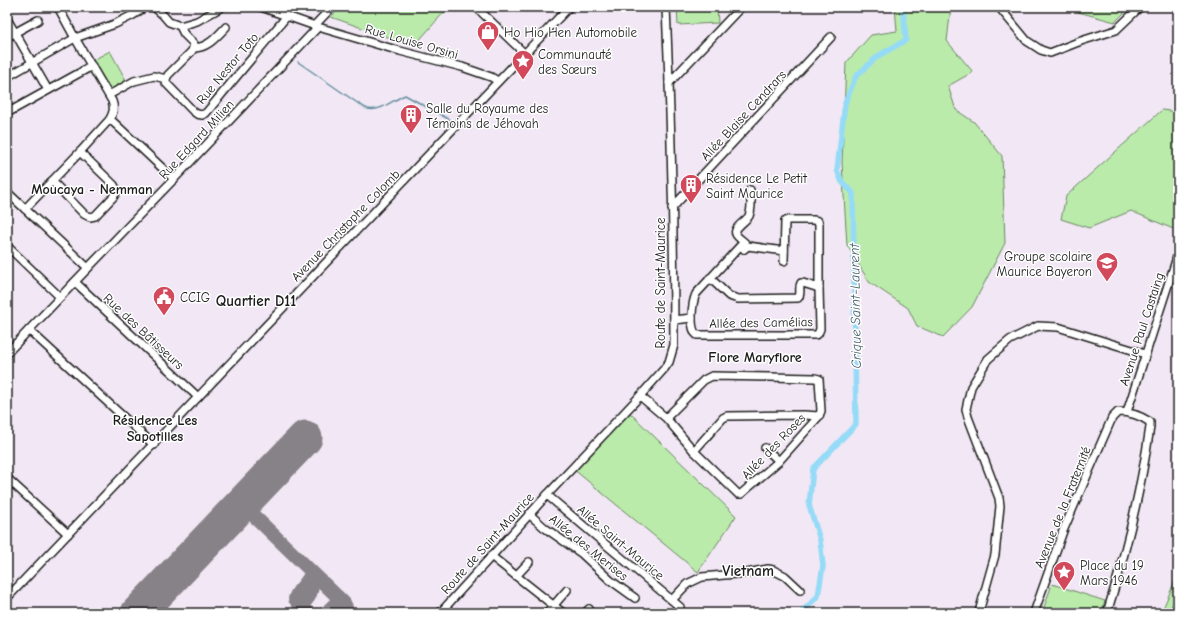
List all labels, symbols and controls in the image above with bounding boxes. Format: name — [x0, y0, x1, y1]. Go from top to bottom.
shop icon: Ho Hio Hen Automobile — [475, 19, 501, 52]
street label: Rue Louise Orsini — [364, 21, 460, 62]
place label: Ho Hio Hen Automobile — [504, 25, 637, 40]
street label: Rue Nestor Toto — [193, 30, 261, 107]
place label: Communauté des Sœurs — [538, 47, 612, 77]
place icon: Communauté des Sœurs — [510, 48, 536, 81]
street label: Allée Blaise Cendrars — [698, 67, 789, 164]
street label: Rue Edgard Milien — [156, 97, 237, 182]
place label: Salle du Royaume des Témoins de Jéhovah — [426, 101, 548, 131]
building icon: Salle du Royaume des Témoins de Jéhovah — [398, 102, 424, 135]
street label: Avenue Christophe Colomb — [288, 166, 403, 284]
place label: Résidence Le Petit Saint Maurice — [706, 171, 808, 201]
building icon: Résidence Le Petit Saint Maurice — [678, 172, 704, 205]
district label: Moucaya - Nemman — [31, 181, 153, 198]
street label: Route de Saint-Maurice — [653, 217, 668, 349]
water label: Crique Saint-Laurent — [846, 242, 865, 369]
place label: Groupe scolaire Maurice Bayeron — [997, 249, 1092, 279]
school or university icon: Groupe scolaire Maurice Bayeron — [1094, 250, 1120, 283]
street label: Avenue Paul Castaing — [1116, 271, 1167, 388]
public building icon: CCIG — [151, 284, 177, 317]
street label: Rue des Bâtisseurs — [100, 290, 187, 372]
place label: CCIG — [180, 290, 210, 305]
district label: Quartier D11 — [216, 292, 296, 310]
street label: Allée des Camélias — [709, 314, 813, 331]
district label: Flore Maryflore — [708, 349, 802, 366]
street label: Allée des Roses — [738, 410, 808, 482]
district label: Résidence Les Sapotilles — [113, 412, 197, 445]
street label: Avenue de la Fraternité — [1031, 444, 1094, 570]
street label: Route de Saint-Maurice — [438, 489, 537, 597]
street label: Allée Saint-Maurice — [574, 502, 668, 583]
street label: Allée des Merises — [546, 511, 631, 584]
place label: Place du 19 Mars 1946 — [1080, 558, 1144, 588]
place icon: Place du 19 Mars 1946 — [1051, 559, 1077, 592]
district label: Vietnam — [722, 562, 774, 580]

